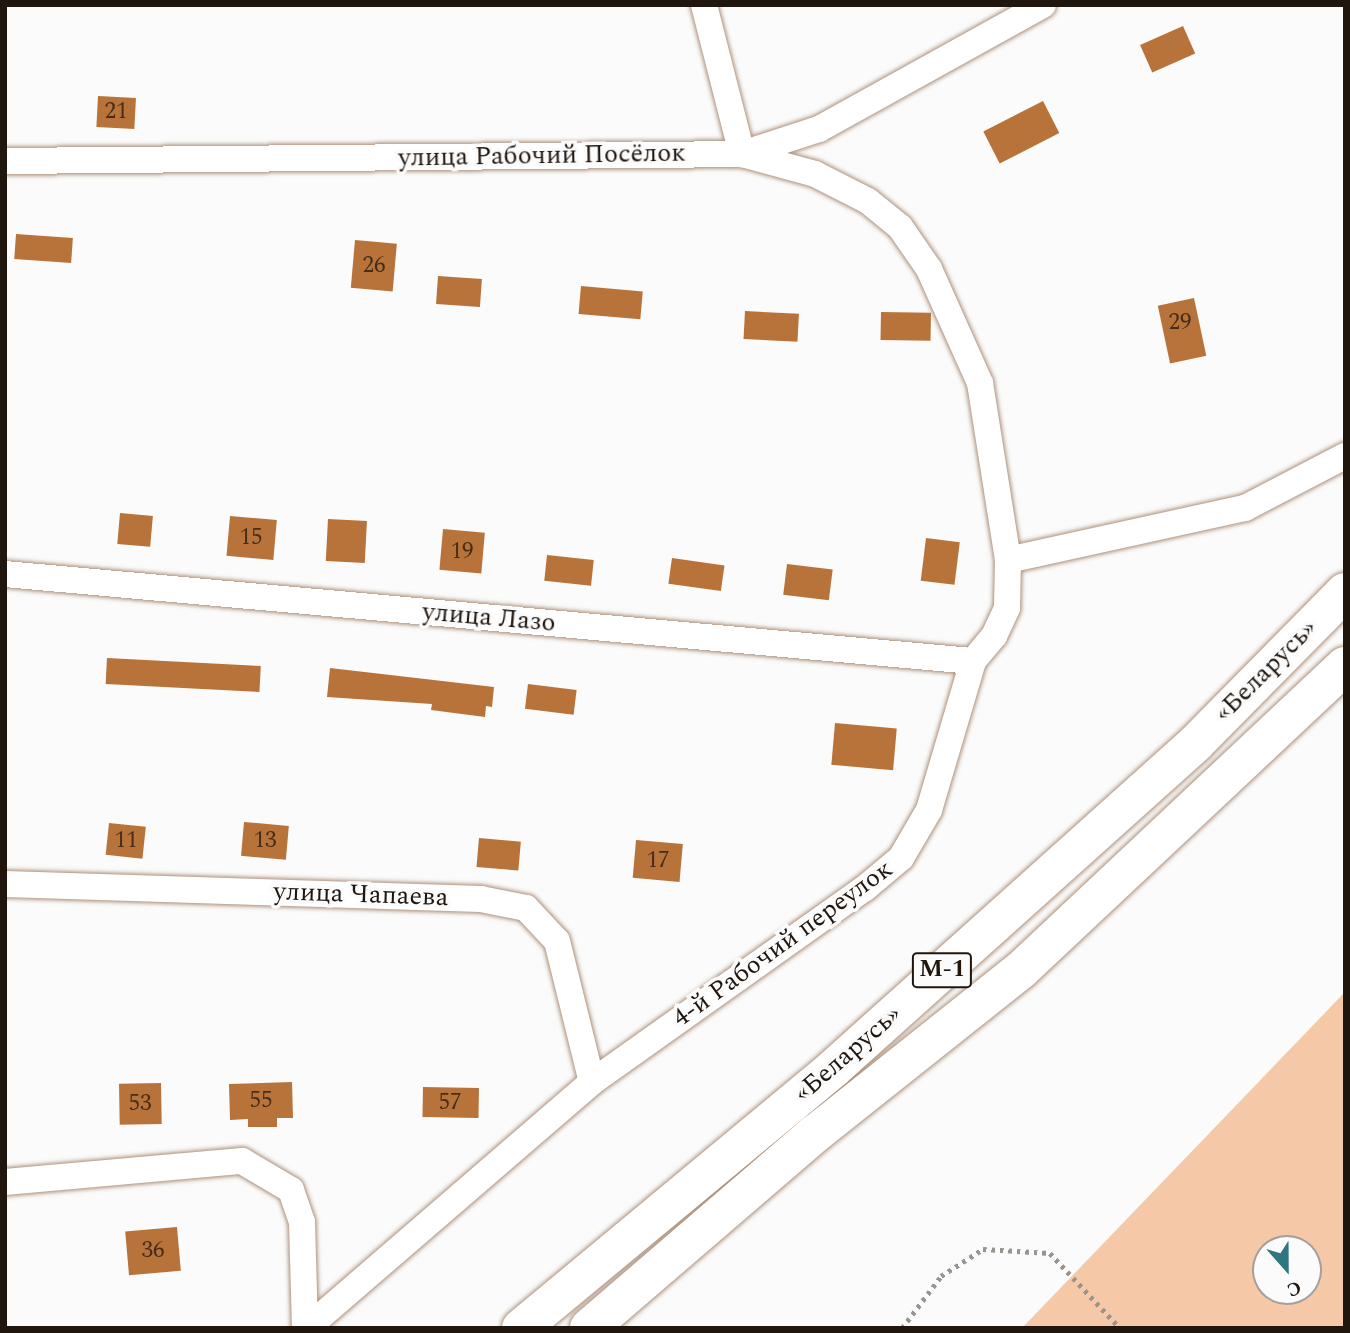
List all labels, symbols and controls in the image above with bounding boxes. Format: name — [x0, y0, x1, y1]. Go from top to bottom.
house number: 21 — [105, 98, 127, 126]
street label: улица Рабочий Посёлок — [398, 138, 686, 174]
house number: 26 — [363, 252, 385, 280]
house number: 29 — [1169, 309, 1191, 337]
house number: 15 — [240, 524, 262, 552]
house number: 19 — [451, 538, 473, 566]
street label: улица Лазо — [421, 597, 557, 639]
street label: «Беларусь» — [1208, 613, 1324, 729]
house number: 11 — [115, 827, 137, 855]
house number: 13 — [254, 827, 276, 855]
house number: 17 — [647, 847, 669, 875]
street label: 4-й Рабочий переулок — [667, 854, 899, 1034]
street label: улица Чапаева — [273, 876, 449, 914]
road number: М-1 — [911, 950, 974, 990]
street label: «Беларусь» — [788, 999, 908, 1109]
house number: 55 — [250, 1087, 272, 1115]
house number: 57 — [439, 1089, 461, 1117]
house number: 53 — [129, 1090, 151, 1118]
north arrow — [1252, 1235, 1322, 1305]
house number: 36 — [142, 1237, 164, 1265]
text: С — [1282, 1272, 1306, 1304]

